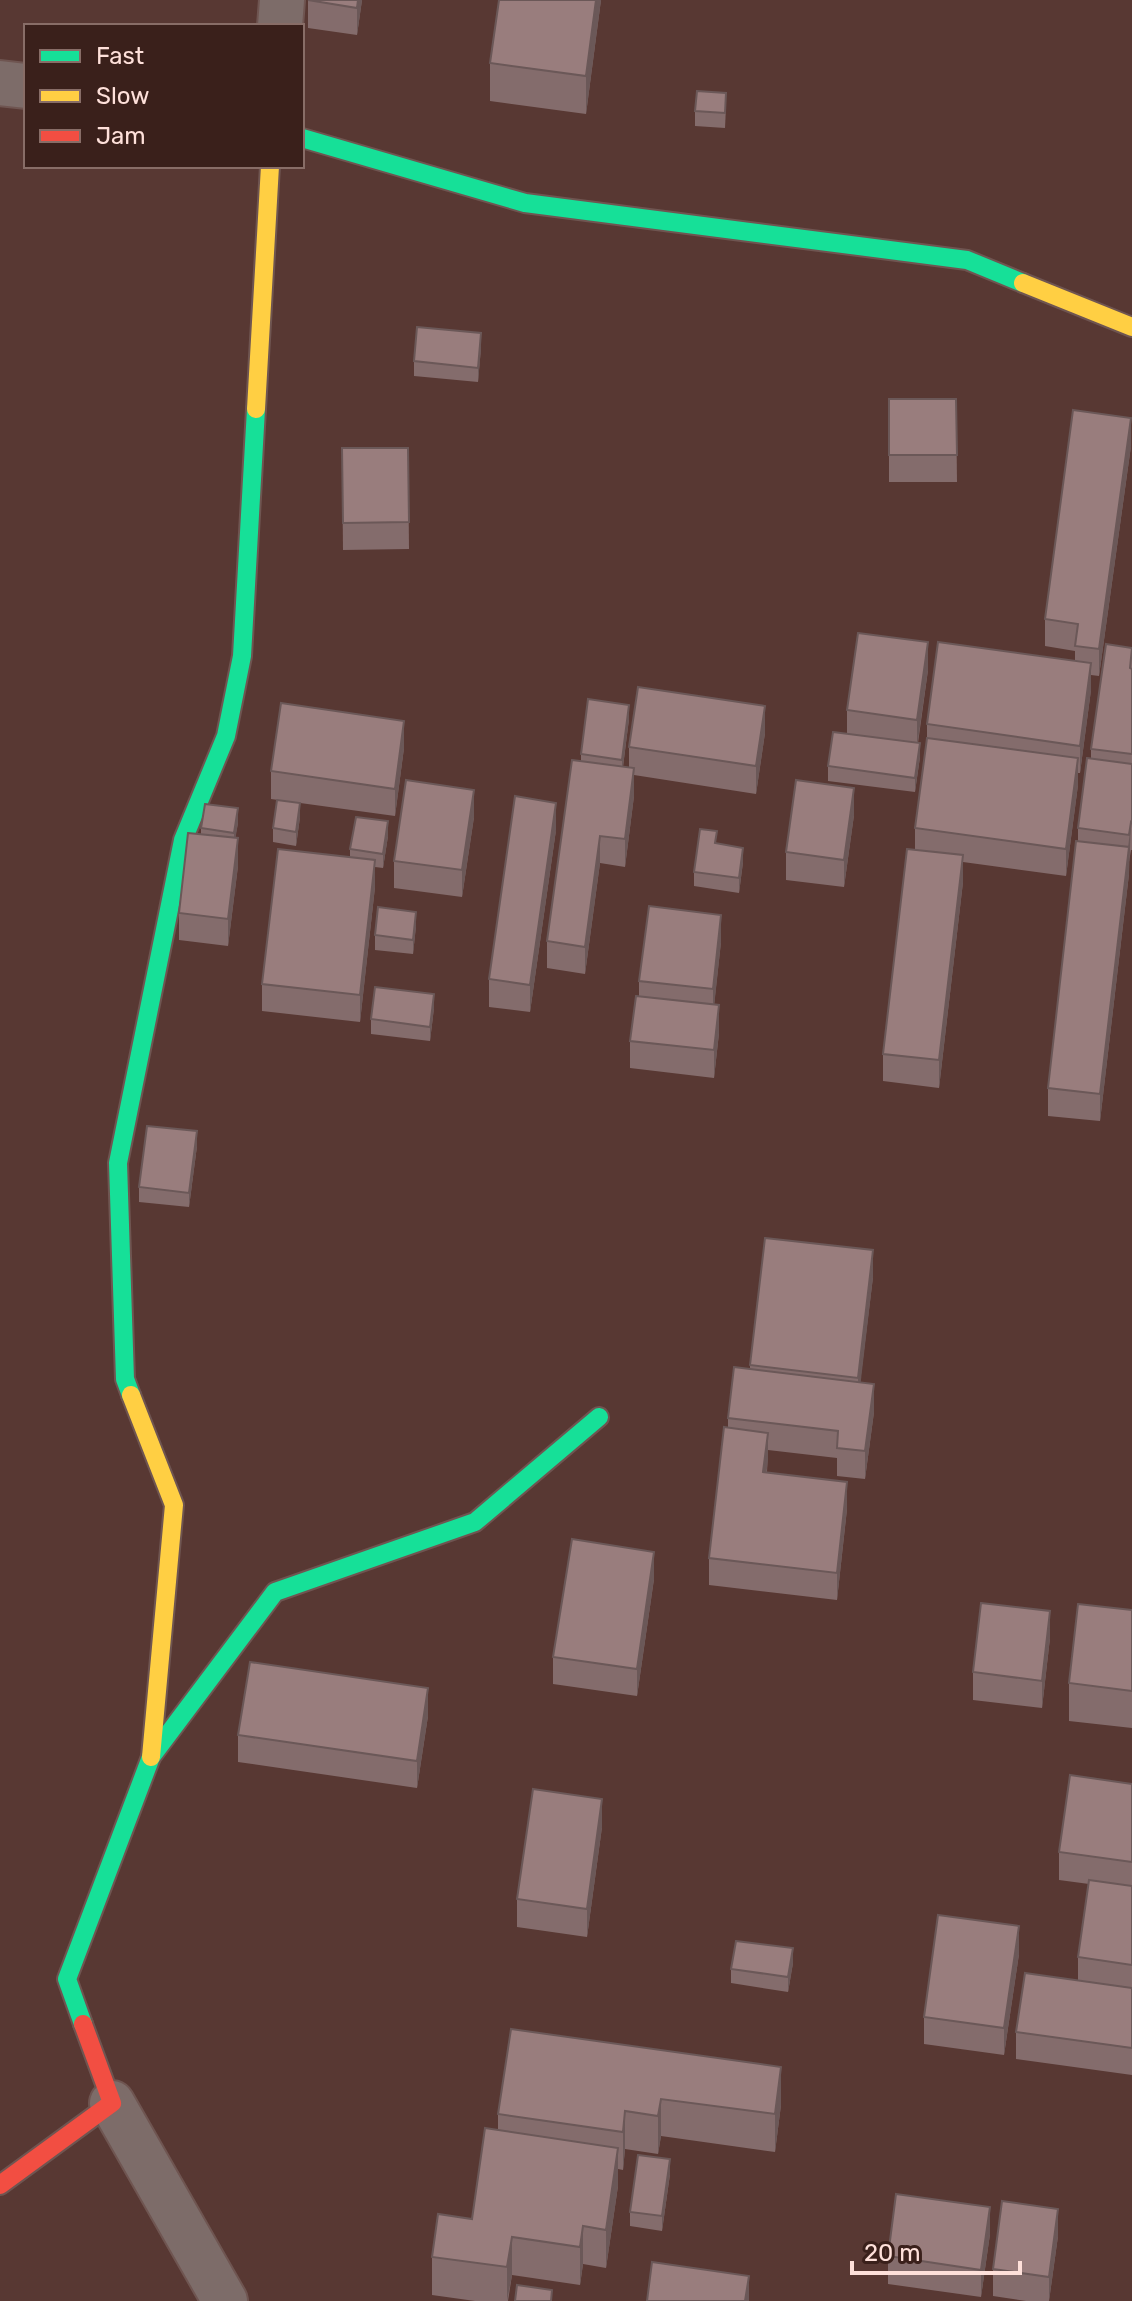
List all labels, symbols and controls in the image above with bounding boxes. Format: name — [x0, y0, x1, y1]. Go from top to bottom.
legend — [24, 24, 304, 168]
text: Fast — [96, 42, 144, 70]
text: Slow — [96, 82, 149, 110]
text: Jam — [96, 122, 146, 150]
scale bar — [852, 2225, 1020, 2275]
text: 20 m — [864, 2239, 921, 2267]

